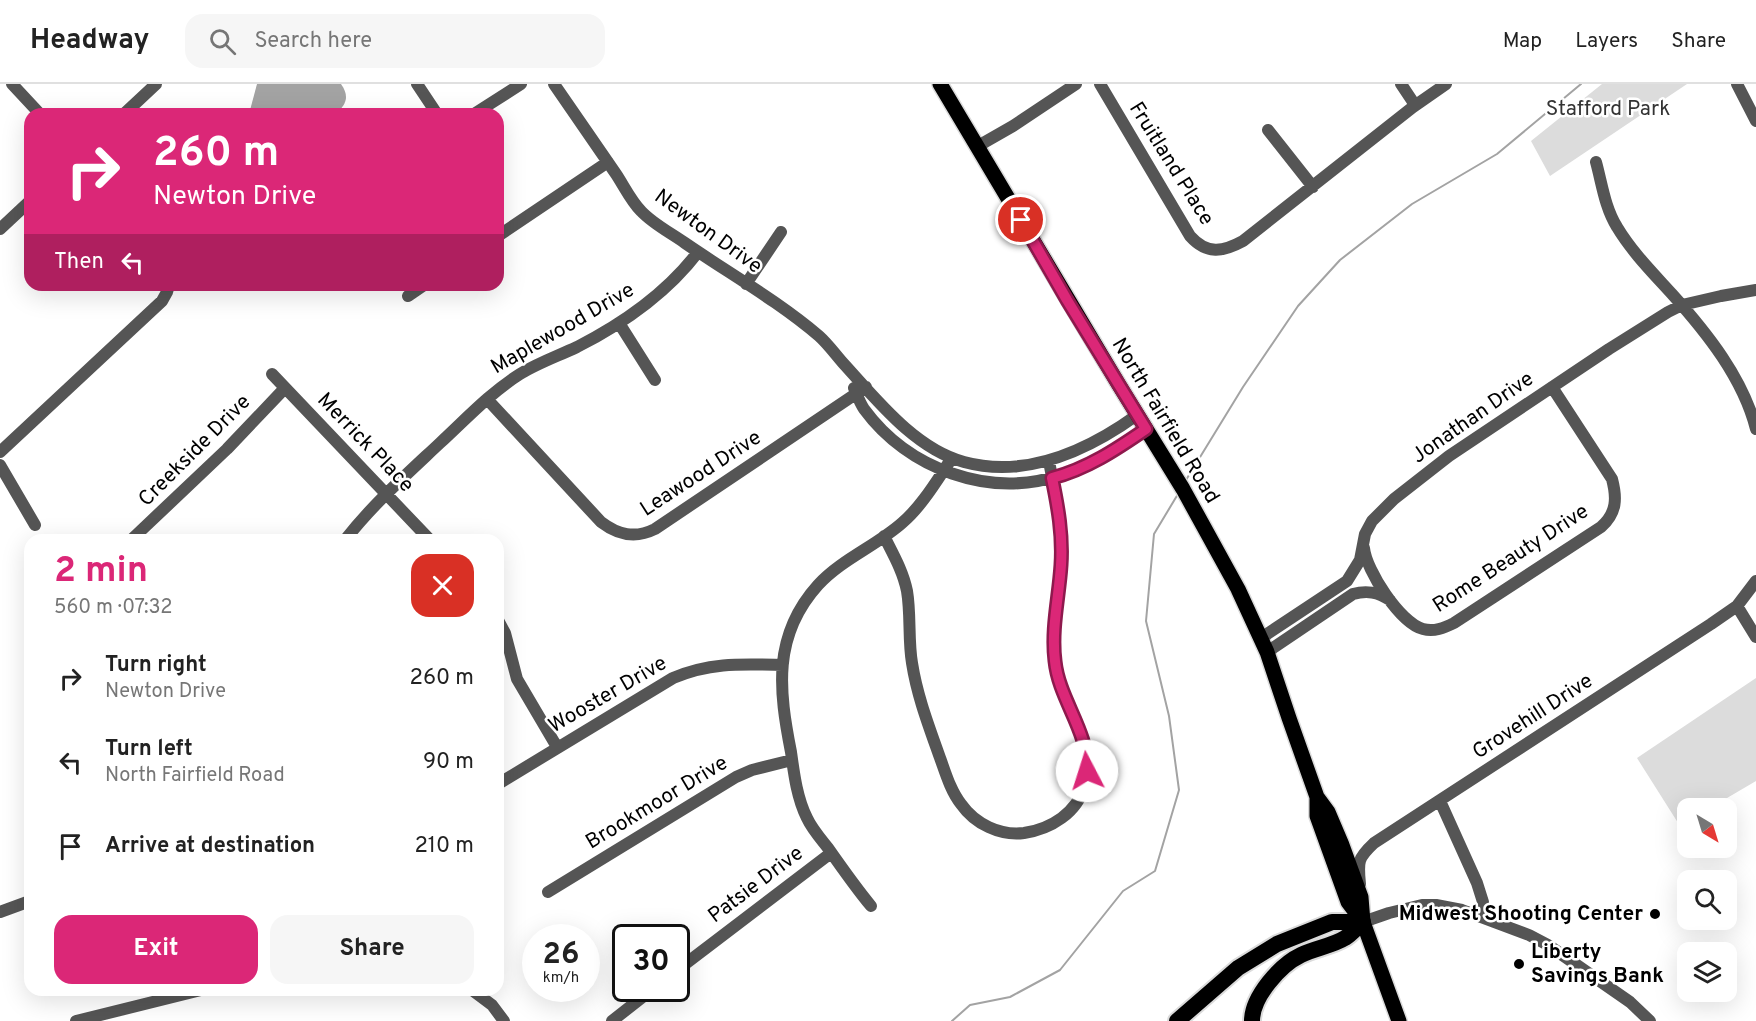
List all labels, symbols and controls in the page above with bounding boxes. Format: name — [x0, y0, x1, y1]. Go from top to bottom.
search box — [185, 14, 605, 68]
text: Headway — [30, 23, 149, 59]
icon: search — [206, 25, 239, 58]
text: Search here — [254, 28, 372, 55]
text: Map — [1503, 28, 1542, 55]
text: Layers — [1575, 28, 1638, 55]
text: Share — [1671, 28, 1726, 55]
park label: Stafford Park — [1546, 96, 1670, 123]
street label: Fruitland Place — [1122, 97, 1220, 231]
text: 260 m — [153, 128, 279, 181]
icon: right — [54, 132, 132, 210]
text: Newton Drive — [153, 180, 316, 214]
street label: Newton Drive — [649, 184, 767, 280]
pin — [995, 194, 1046, 245]
icon: arrive — [1004, 203, 1037, 236]
icon: left — [116, 246, 149, 279]
text: Then — [54, 249, 104, 276]
street label: Maplewood Drive — [486, 277, 640, 381]
street label: North Fairfield Road — [1105, 333, 1225, 509]
street label: Jonathan Drive — [1407, 366, 1539, 470]
street label: Merrick Place — [311, 387, 419, 499]
street label: Creekside Drive — [133, 389, 257, 513]
street label: Leawood Drive — [635, 425, 767, 523]
street label: Rome Beauty Drive — [1428, 498, 1594, 620]
text: 2 min — [54, 549, 148, 595]
button: close — [411, 554, 474, 617]
text: 560 m · 07:32 — [54, 595, 173, 621]
street label: Wooster Drive — [544, 650, 672, 740]
text: Turn right — [105, 652, 207, 679]
icon: right — [54, 662, 87, 695]
text: 260 m — [409, 665, 474, 692]
street label: Grovehill Drive — [1468, 668, 1598, 766]
text: Newton Drive — [105, 679, 226, 705]
text: Turn left — [105, 736, 193, 763]
position arrow — [1055, 739, 1119, 803]
icon: left — [54, 746, 87, 779]
text: 90 m — [423, 749, 474, 776]
street label: Brookmoor Drive — [581, 750, 733, 856]
text: North Fairfield Road — [105, 763, 285, 789]
north arrow — [1677, 798, 1737, 858]
map controls — [1677, 798, 1737, 1002]
icon: arrive — [54, 830, 87, 863]
text: Arrive at destination — [105, 833, 315, 860]
text: 210 m — [414, 833, 474, 860]
street label: Patsie Drive — [703, 840, 809, 930]
button: search — [1677, 870, 1737, 930]
place label: Midwest Shooting Center — [1399, 901, 1643, 928]
marker: Midwest Shooting Center — [1648, 907, 1662, 921]
button: Exit — [54, 915, 258, 984]
button: Share — [270, 915, 474, 984]
speed limit sign: 30 — [612, 924, 690, 1002]
text: 26 — [543, 937, 579, 974]
place label: Liberty Savings Bank — [1531, 939, 1664, 990]
button: layers — [1677, 942, 1737, 1002]
marker: Liberty Savings Bank — [1512, 957, 1526, 971]
text: km/h — [543, 969, 579, 988]

